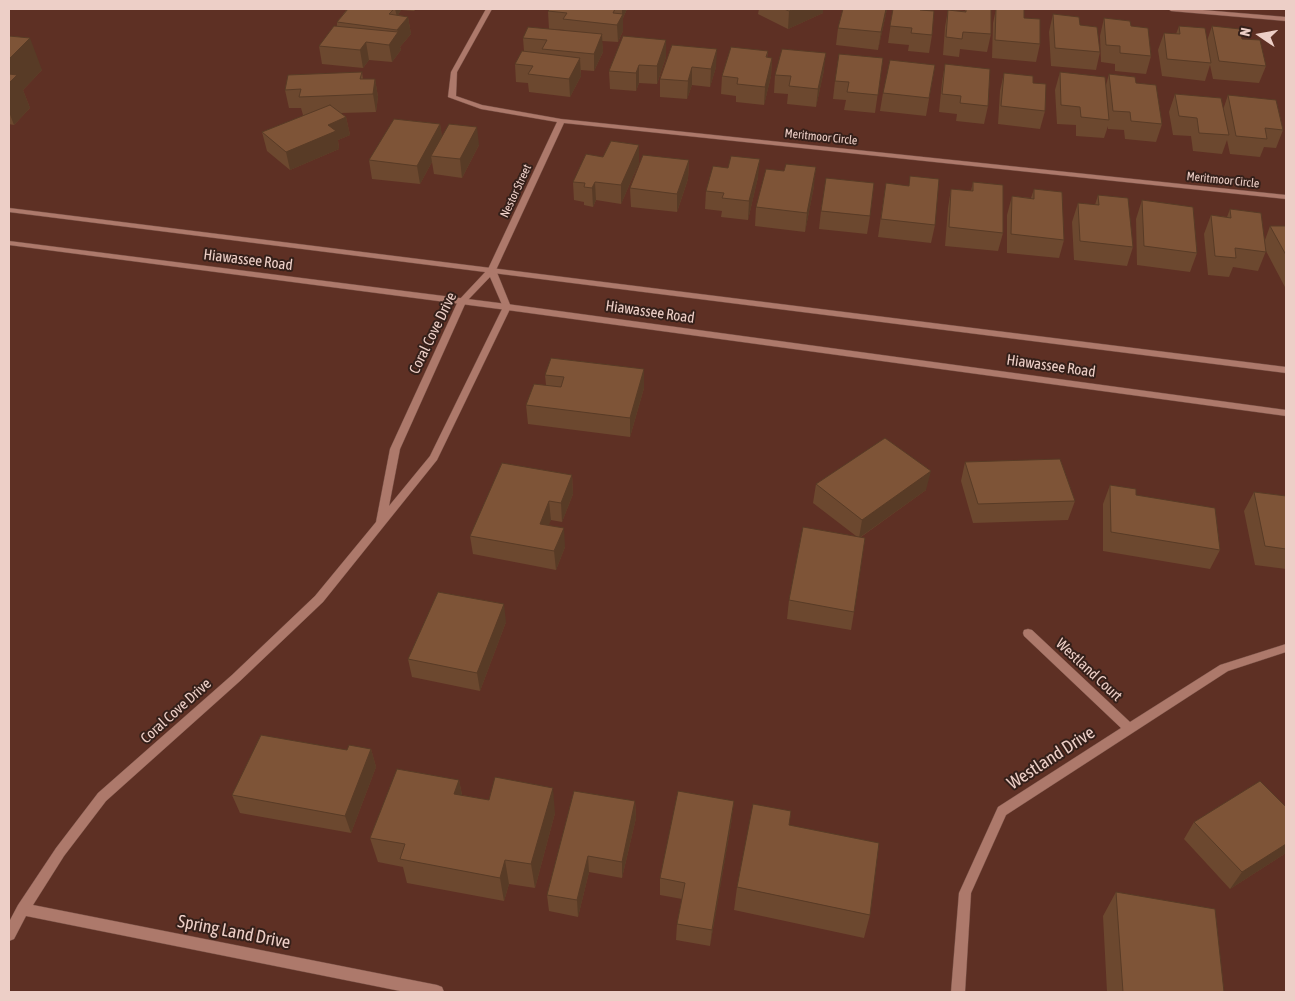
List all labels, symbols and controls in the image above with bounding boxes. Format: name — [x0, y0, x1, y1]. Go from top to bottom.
north arrow — [1235, 10, 1285, 60]
text: N — [1237, 26, 1254, 38]
street label: Meritmoor Circle — [784, 126, 858, 148]
street label: Nestor Street — [497, 162, 535, 220]
street label: Meritmoor Circle — [1186, 169, 1260, 191]
street label: Hiawassee Road — [202, 246, 294, 274]
street label: Coral Cove Drive — [405, 289, 461, 377]
street label: Hiawassee Road — [604, 297, 696, 327]
street label: Hiawassee Road — [1005, 351, 1097, 381]
street label: Westland Court — [1052, 635, 1126, 705]
street label: Coral Cove Drive — [137, 675, 215, 747]
street label: Westland Drive — [1003, 722, 1099, 794]
street label: Spring Land Drive — [176, 910, 292, 954]

